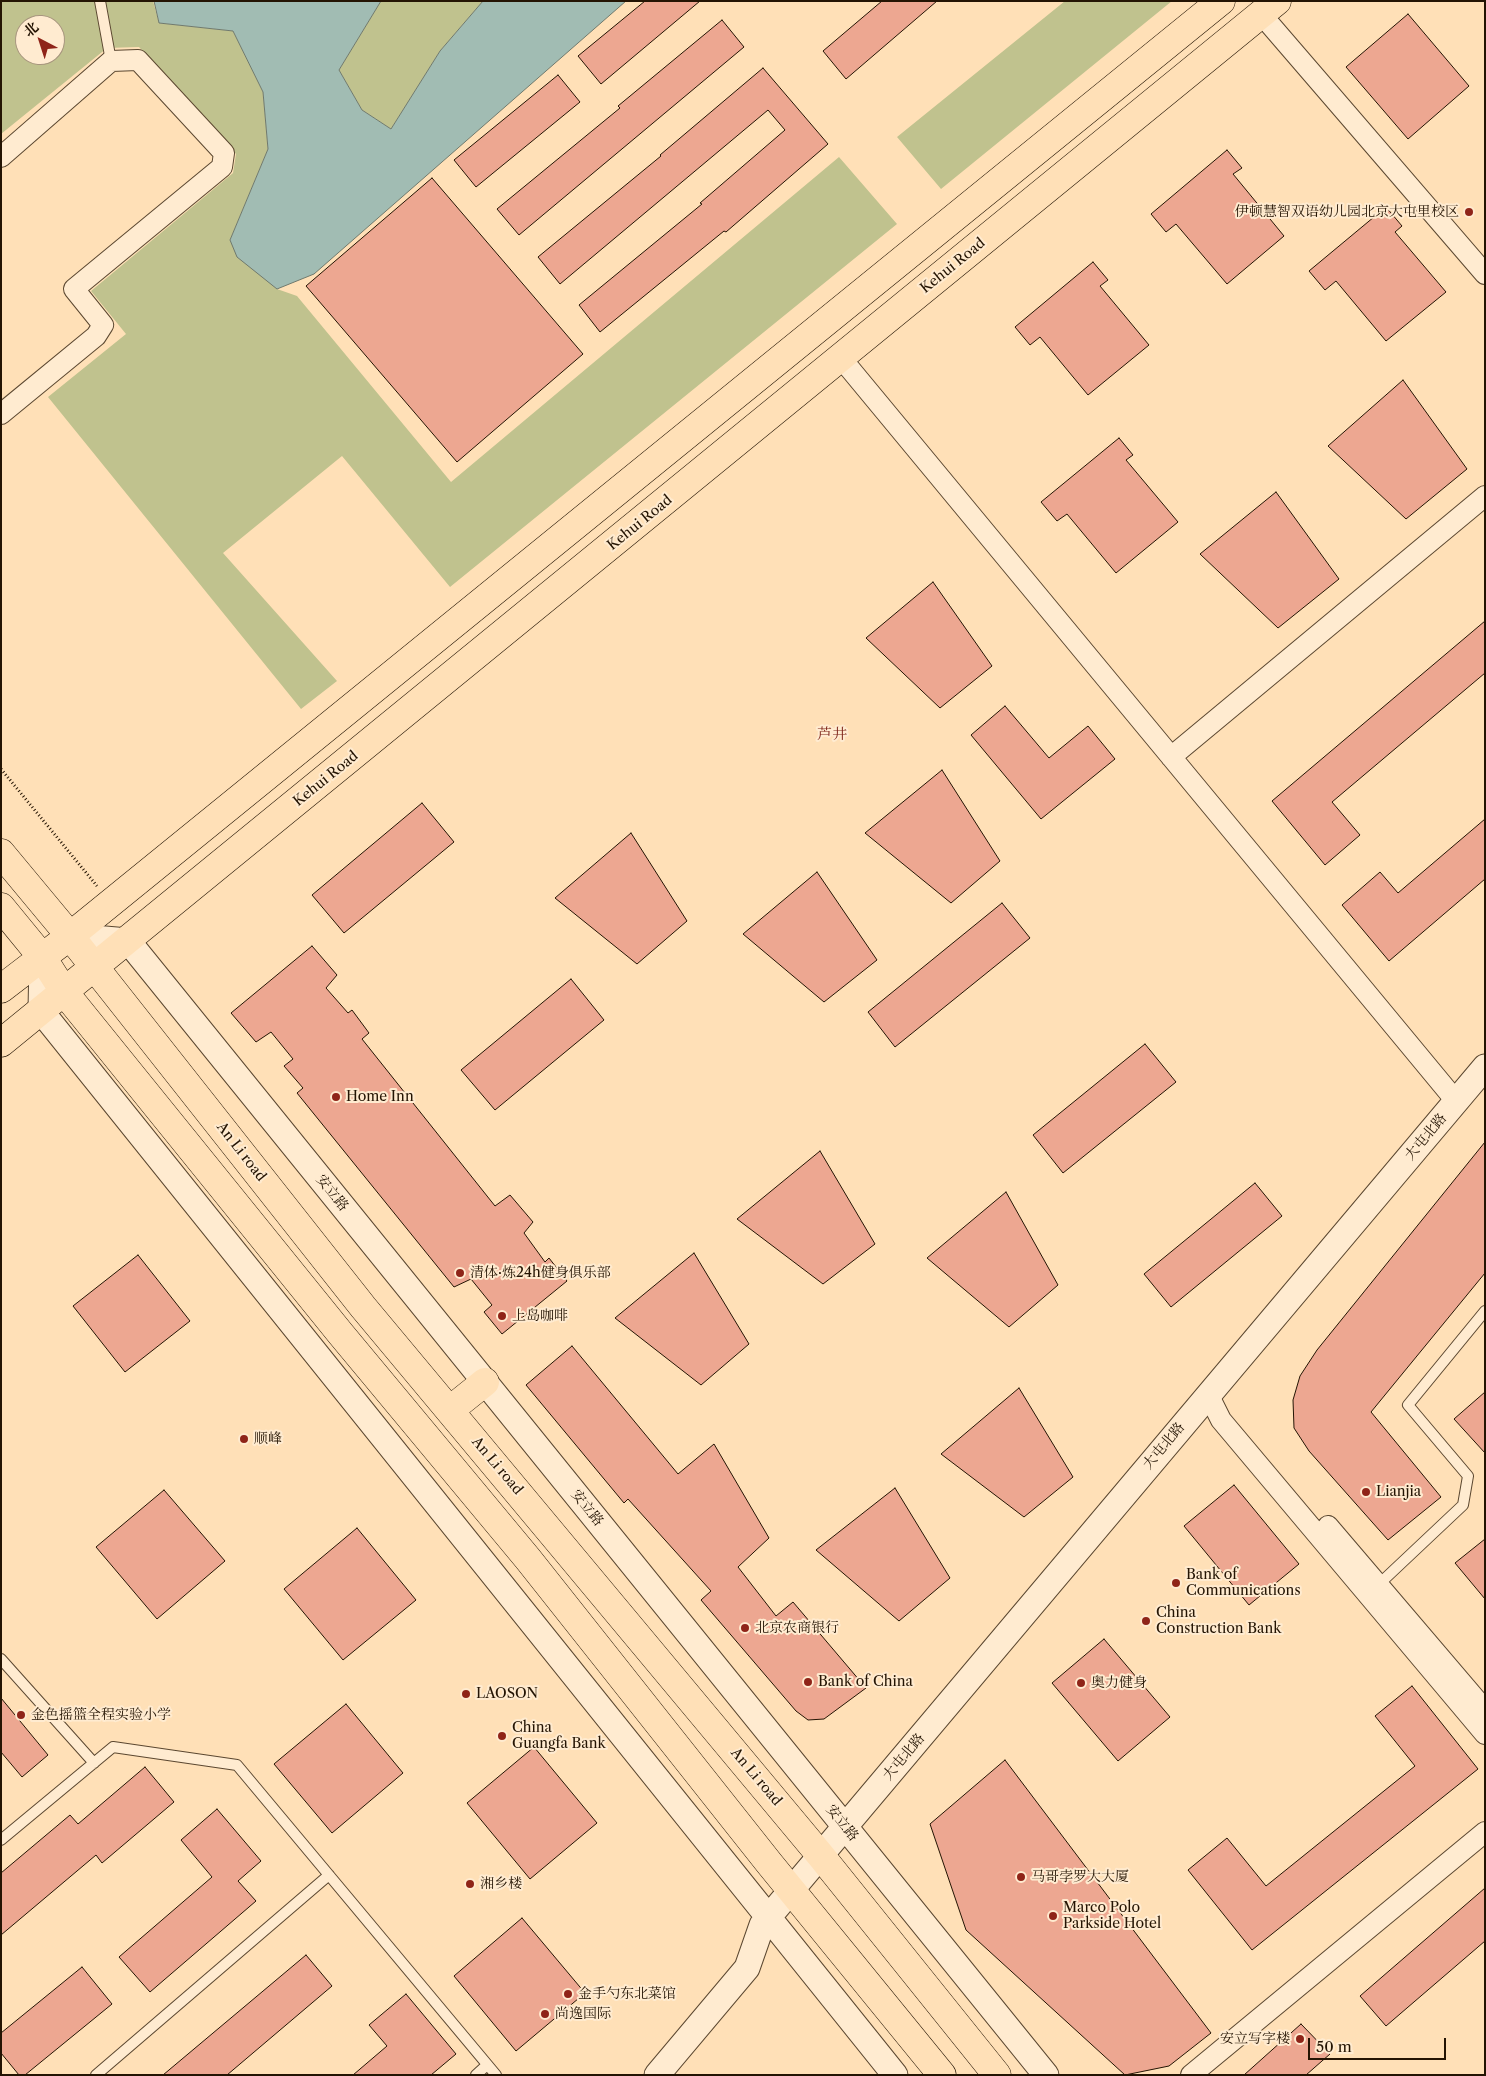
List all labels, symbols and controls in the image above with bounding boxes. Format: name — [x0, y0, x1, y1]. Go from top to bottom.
north arrow — [15, 15, 65, 65]
text: 北 — [20, 18, 42, 41]
place label: 伊顿慧智双语幼儿园北京大屯里校区 — [1235, 204, 1459, 220]
marker: 伊顿慧智双语幼儿园北京大屯里校区 — [1463, 206, 1475, 218]
street label: Kehui Road — [917, 235, 989, 297]
street label: Kehui Road — [604, 492, 676, 554]
district label: 芦井 — [817, 726, 847, 744]
street label: Kehui Road — [290, 748, 362, 810]
place label: Home Inn — [346, 1089, 414, 1105]
marker: Home Inn — [330, 1091, 342, 1103]
street label: 大屯北路 — [1402, 1110, 1450, 1164]
street label: An Li road — [213, 1119, 269, 1185]
street label: 安立路 — [312, 1171, 352, 1215]
place label: 清体·炼24h健身俱乐部 — [470, 1265, 611, 1281]
marker: 清体·炼24h健身俱乐部 — [454, 1267, 466, 1279]
place label: 上岛咖啡 — [512, 1308, 568, 1324]
marker: 上岛咖啡 — [496, 1310, 508, 1322]
street label: 大屯北路 — [1140, 1419, 1188, 1473]
place label: 顺峰 — [254, 1431, 282, 1447]
marker: 顺峰 — [238, 1433, 250, 1445]
street label: An Li road — [468, 1434, 526, 1498]
place label: Lianjia — [1376, 1484, 1421, 1500]
street label: 安立路 — [567, 1486, 607, 1530]
marker: Lianjia — [1360, 1486, 1372, 1498]
place label: Bank of Communications — [1186, 1567, 1300, 1600]
marker: Bank of Communications — [1170, 1577, 1182, 1589]
place label: China Construction Bank — [1156, 1605, 1281, 1638]
marker: China Construction Bank — [1140, 1615, 1152, 1627]
place label: 北京农商银行 — [755, 1620, 839, 1636]
marker: 北京农商银行 — [739, 1622, 751, 1634]
place label: Bank of China — [818, 1674, 913, 1690]
place label: 奥力健身 — [1091, 1675, 1147, 1691]
marker: Bank of China — [802, 1676, 814, 1688]
marker: 奥力健身 — [1075, 1677, 1087, 1689]
place label: LAOSON — [476, 1686, 538, 1702]
marker: LAOSON — [460, 1688, 472, 1700]
place label: 金色摇篮全程实验小学 — [31, 1707, 171, 1723]
marker: 金色摇篮全程实验小学 — [15, 1709, 27, 1721]
place label: China Guangfa Bank — [512, 1720, 606, 1752]
marker: China Guangfa Bank — [496, 1730, 508, 1742]
street label: 大屯北路 — [880, 1730, 928, 1784]
street label: An Li road — [727, 1745, 785, 1809]
street label: 安立路 — [822, 1801, 862, 1845]
place label: 马哥孛罗大大厦 — [1031, 1869, 1129, 1885]
marker: 马哥孛罗大大厦 — [1015, 1871, 1027, 1883]
place label: 湘乡楼 — [480, 1876, 522, 1892]
marker: 湘乡楼 — [464, 1878, 476, 1890]
place label: Marco Polo Parkside Hotel — [1063, 1900, 1161, 1932]
marker: Marco Polo Parkside Hotel — [1047, 1910, 1059, 1922]
place label: 金手勺东北菜馆 — [578, 1986, 676, 2002]
marker: 金手勺东北菜馆 — [562, 1988, 574, 2000]
place label: 尚逸国际 — [555, 2006, 611, 2022]
marker: 尚逸国际 — [539, 2008, 551, 2020]
scale bar — [1311, 2028, 1448, 2060]
place label: 安立写字楼 — [1220, 2031, 1290, 2047]
marker: 安立写字楼 — [1294, 2033, 1306, 2045]
text: 50 m — [1316, 2037, 1352, 2056]

